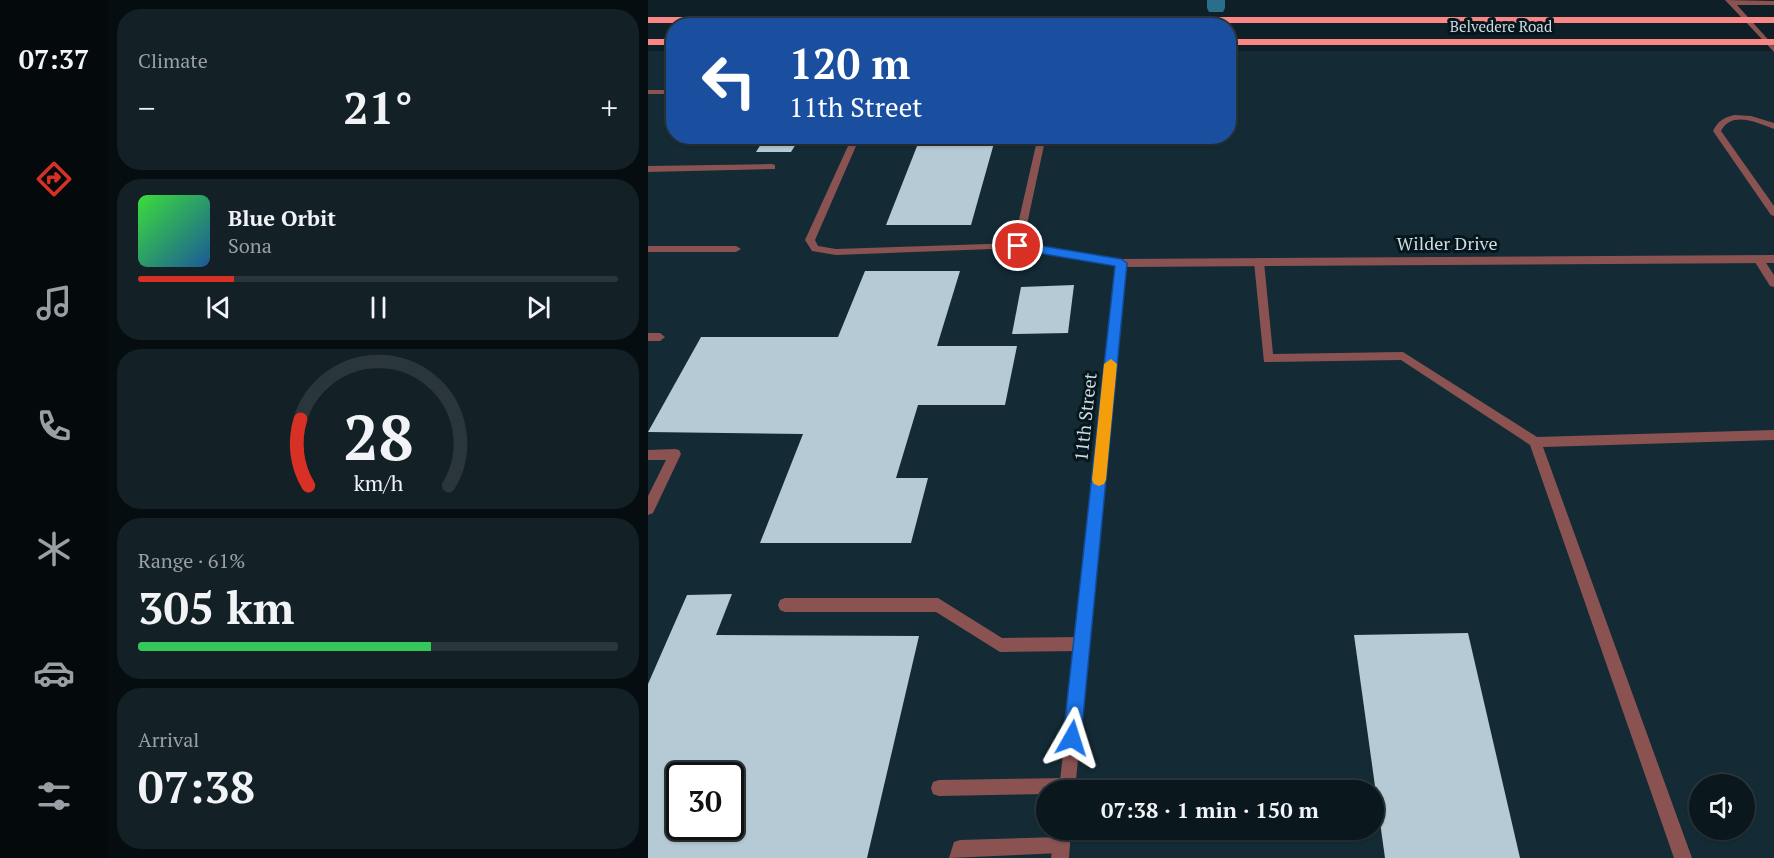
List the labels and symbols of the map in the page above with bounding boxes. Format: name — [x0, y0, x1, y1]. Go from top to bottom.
street label: Belvedere Road — [1450, 16, 1552, 36]
pin — [992, 220, 1043, 271]
street label: Wilder Drive — [1397, 231, 1497, 255]
street label: 11th Street — [1068, 371, 1102, 462]
position arrow — [1040, 706, 1104, 770]
speed limit sign: 30 — [666, 762, 744, 840]

